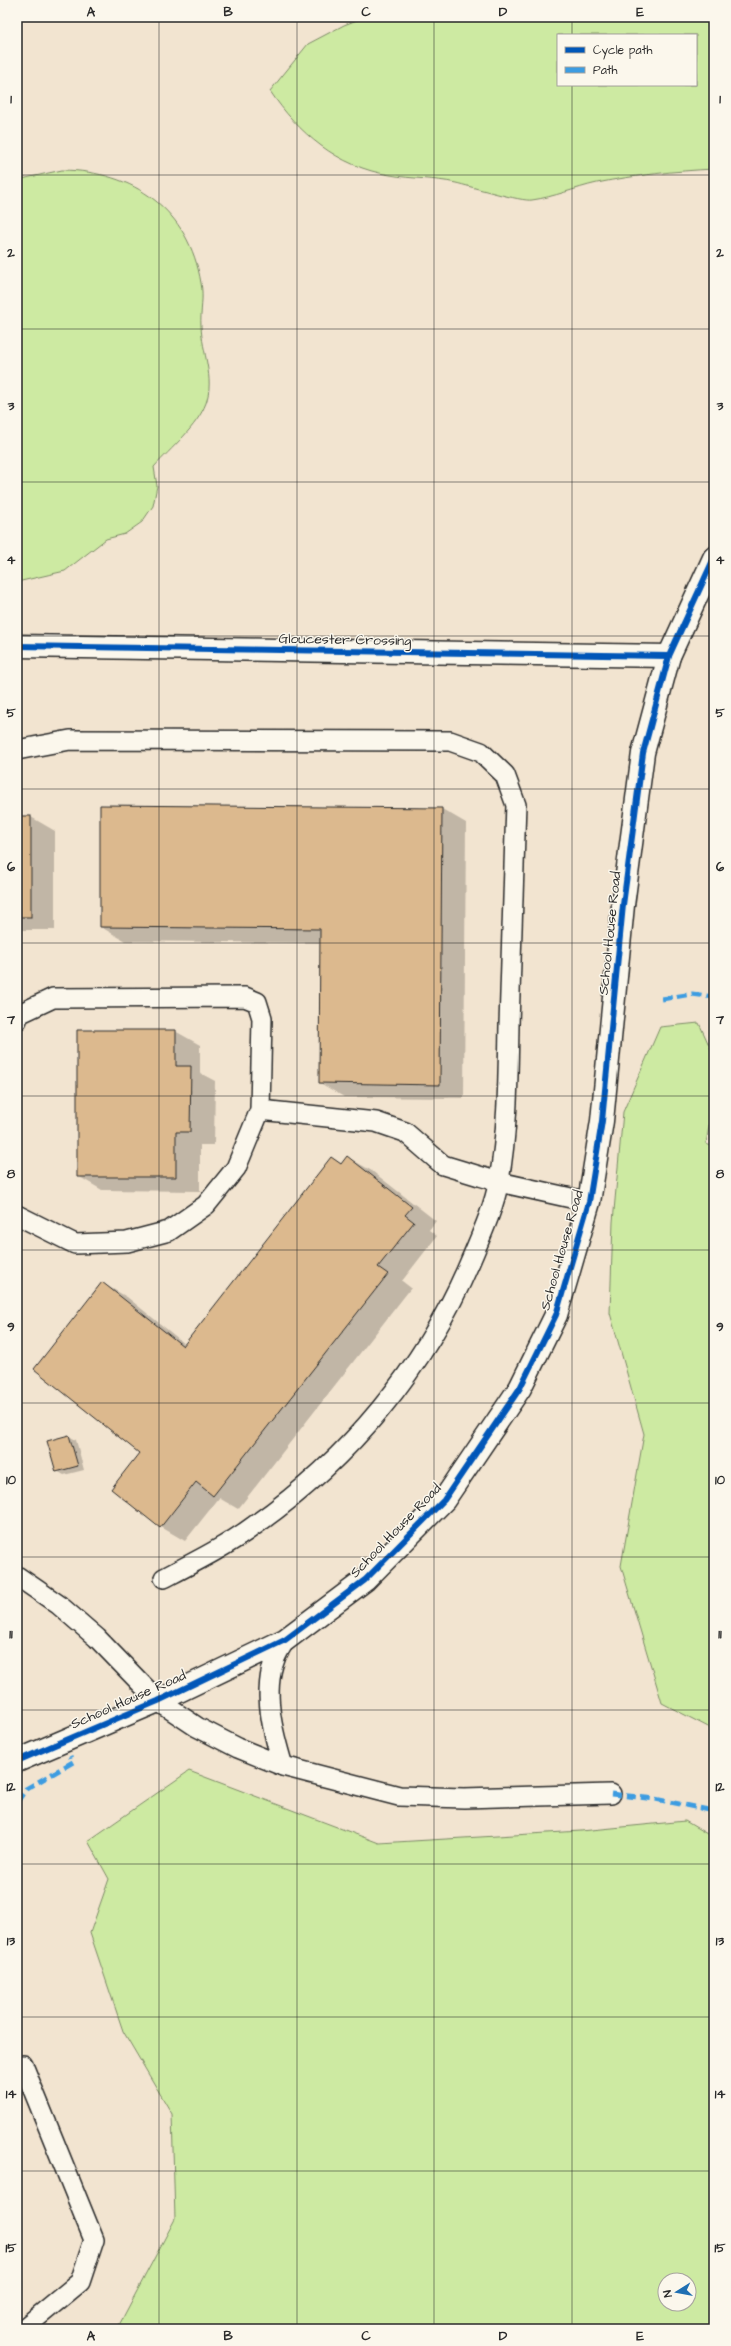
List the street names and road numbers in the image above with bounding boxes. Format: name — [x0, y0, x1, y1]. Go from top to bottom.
street label: Gloucester Crossing — [278, 629, 412, 651]
street label: School House Road — [594, 870, 626, 996]
street label: School House Road — [535, 1188, 589, 1313]
street label: School House Road — [345, 1479, 446, 1582]
street label: School House Road — [68, 1666, 189, 1734]

